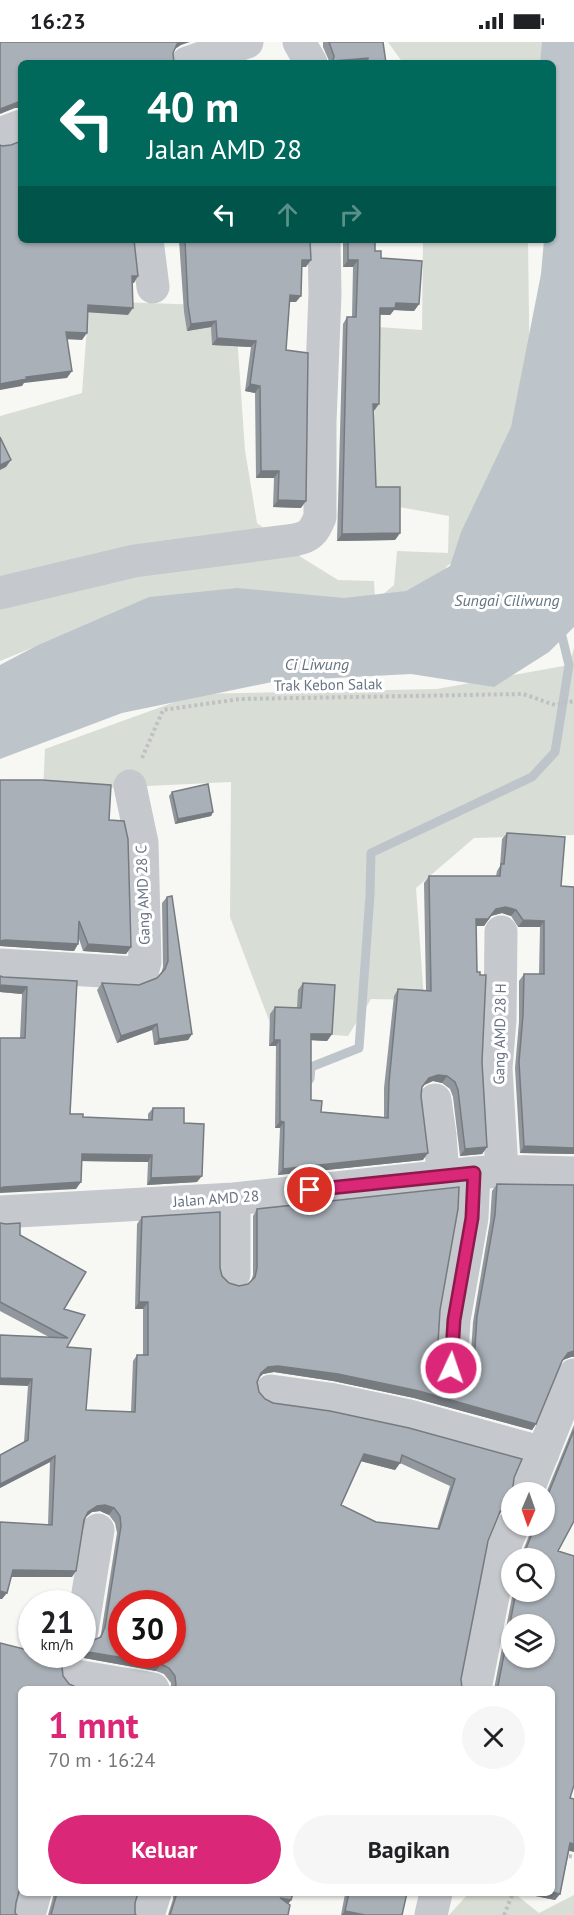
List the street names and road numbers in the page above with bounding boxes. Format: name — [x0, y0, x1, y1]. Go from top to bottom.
street label: Trak Kebon Salak — [273, 674, 383, 695]
street label: Gang AMD 28 C — [131, 845, 154, 945]
street label: Gang AMD 28 H — [489, 983, 510, 1085]
street label: Jalan AMD 28 — [171, 1186, 260, 1211]

